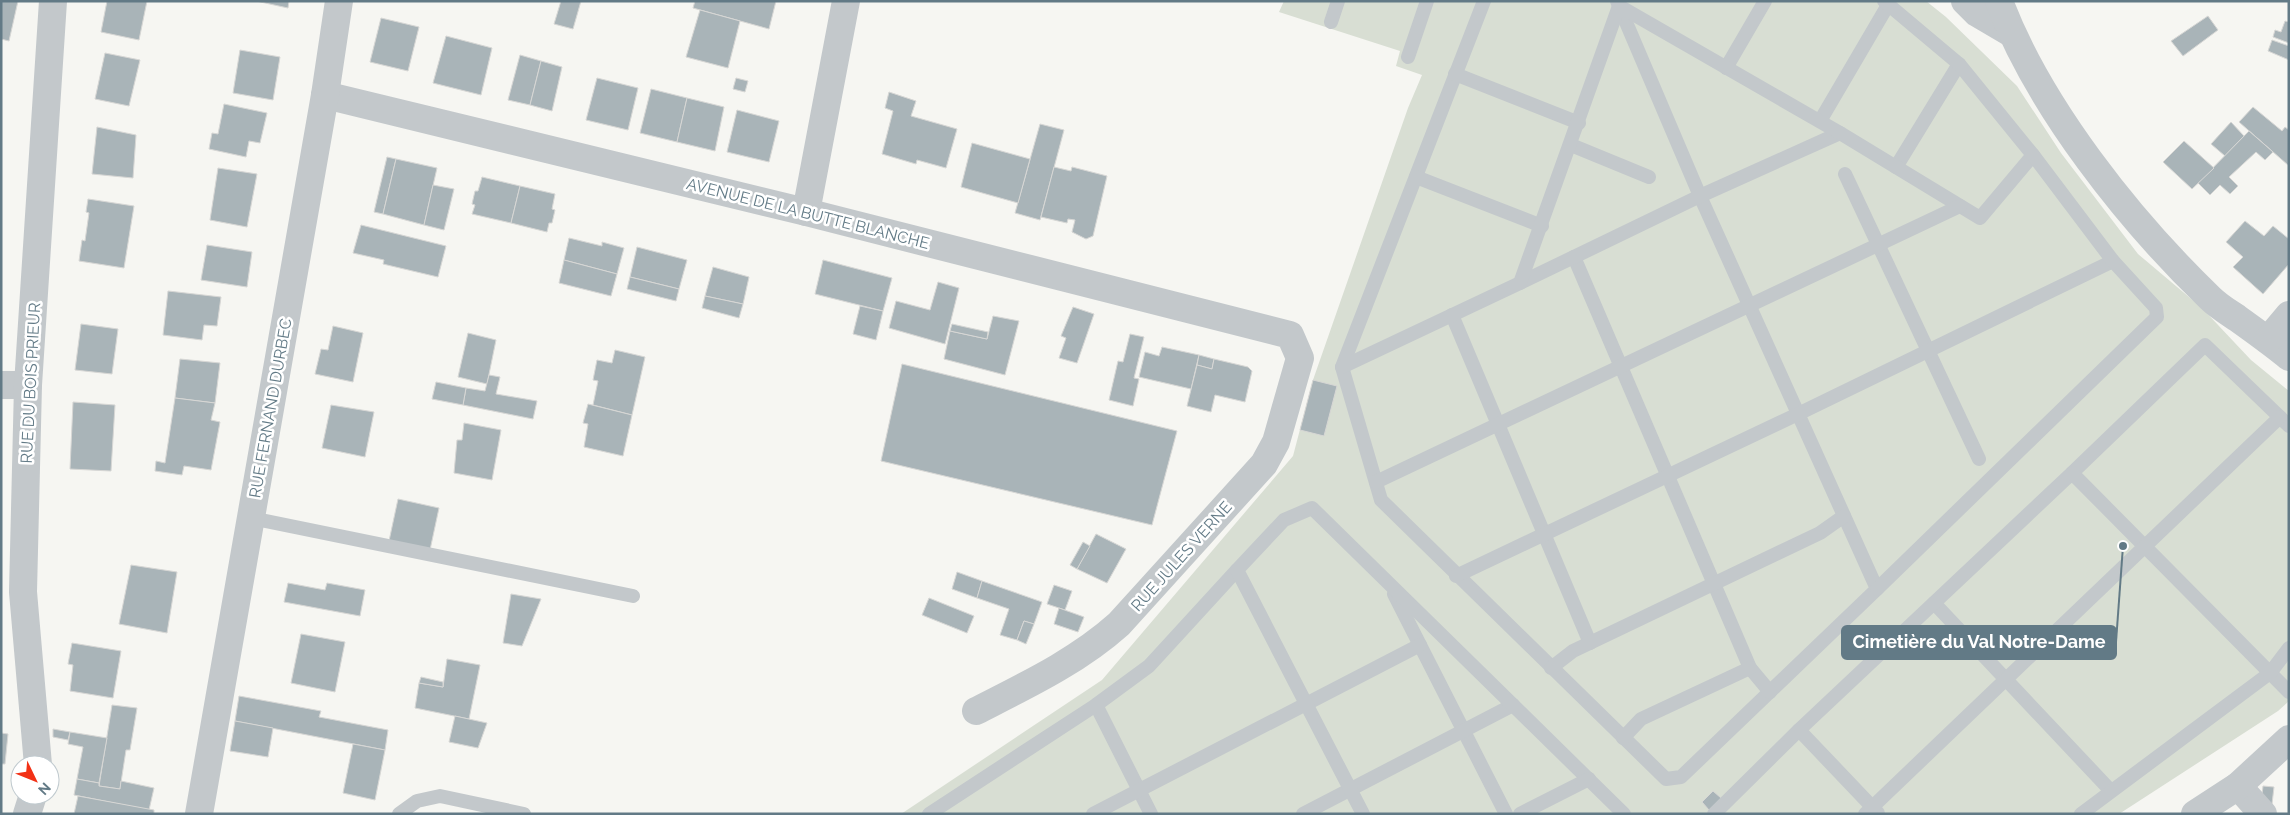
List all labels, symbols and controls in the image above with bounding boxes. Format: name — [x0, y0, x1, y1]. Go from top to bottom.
street label: AVENUE DE LA BUTTE BLANCHE — [685, 174, 931, 253]
street label: RUE DU BOIS PRIEUR — [17, 302, 44, 464]
street label: RUE FERNAND DURBEC — [245, 317, 296, 499]
street label: RUE JULES VERNE — [1127, 497, 1236, 615]
callout: Cimetière du Val Notre-Dame — [1842, 626, 2116, 659]
text: Cimetière du Val Notre-Dame — [1852, 631, 2106, 652]
north arrow — [10, 755, 60, 805]
text: N — [35, 780, 54, 798]

